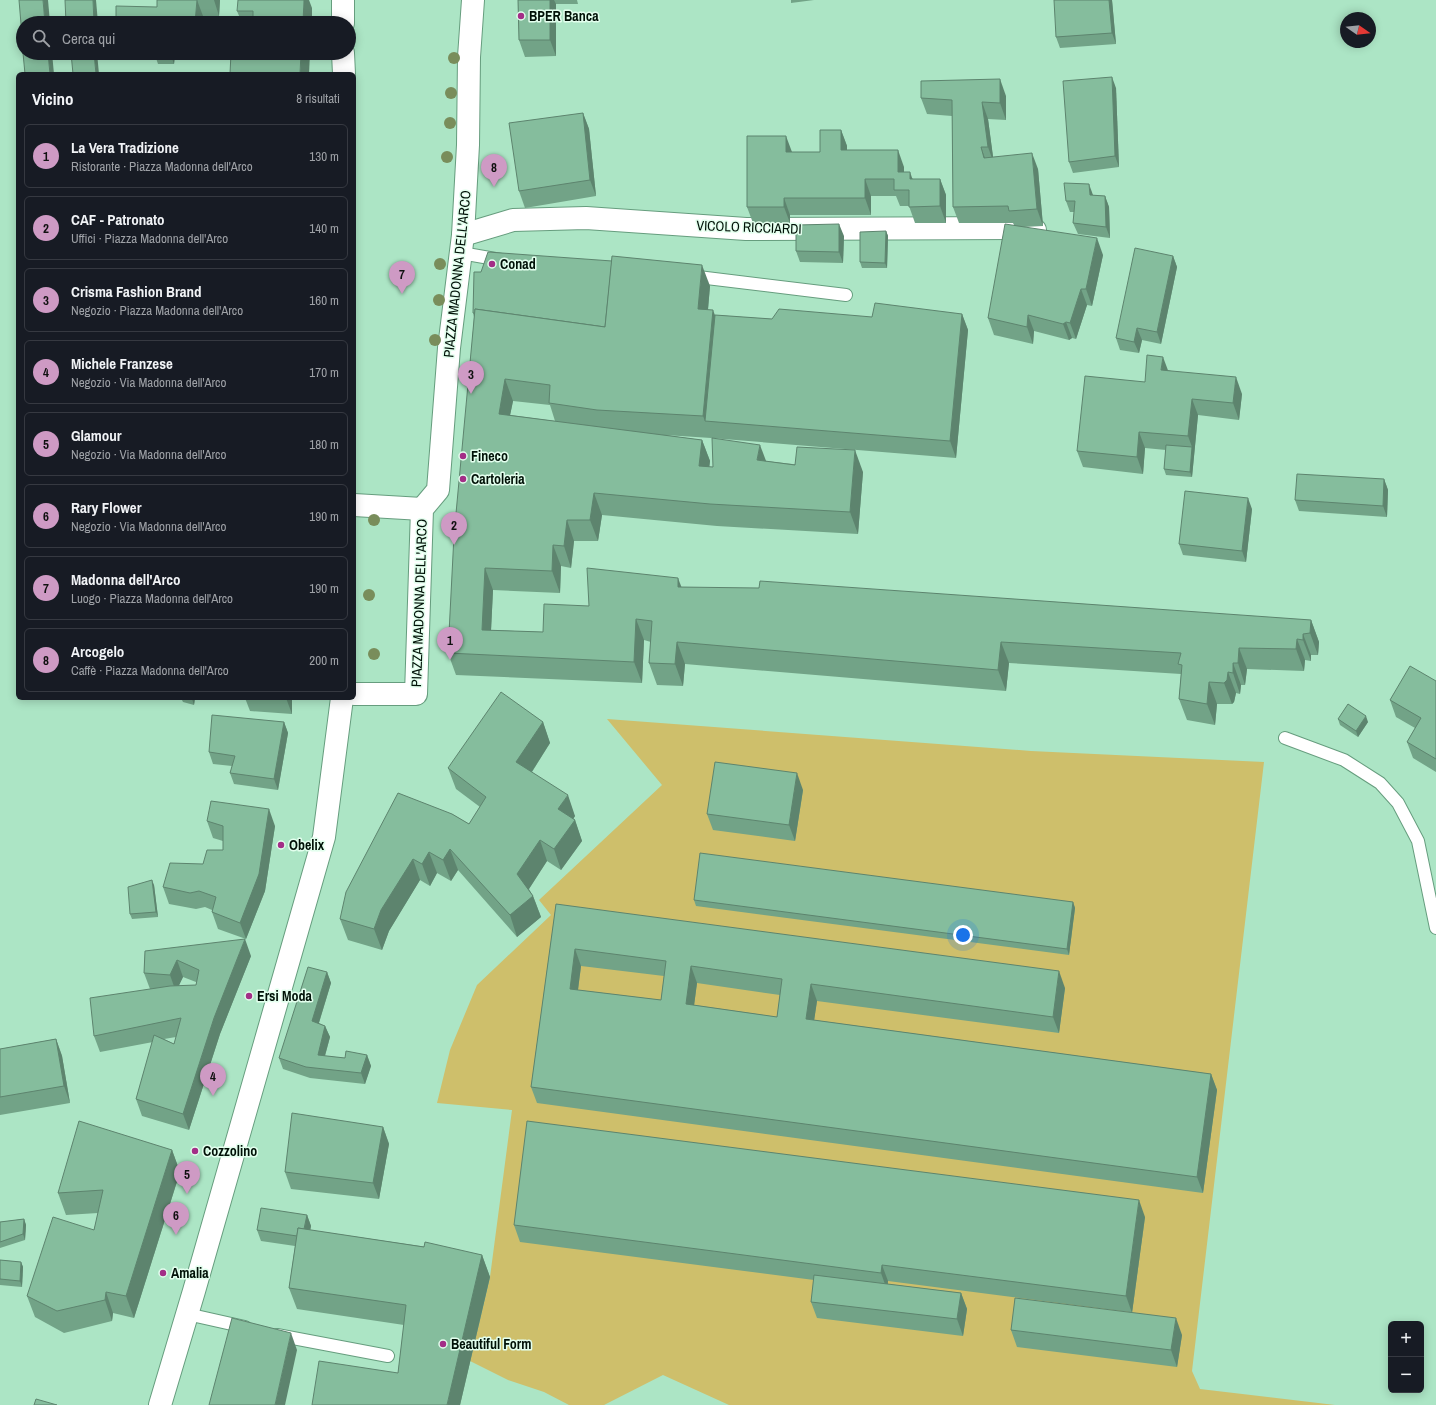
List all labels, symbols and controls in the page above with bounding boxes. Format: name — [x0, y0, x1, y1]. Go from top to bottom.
place label: BPER Banca — [529, 7, 599, 25]
marker: BPER Banca — [516, 11, 526, 21]
north arrow — [1340, 12, 1376, 48]
search box — [16, 16, 356, 60]
icon: search — [30, 27, 52, 49]
text: Cerca qui — [62, 28, 115, 49]
text: Vicino — [32, 87, 74, 110]
text: 8 risultati — [296, 90, 340, 107]
text: La Vera Tradizione — [71, 137, 179, 158]
text: 1 — [43, 148, 49, 165]
text: 130 m — [309, 148, 339, 165]
pin: 8 — [481, 154, 507, 187]
text: Ristorante · Piazza Madonna dell'Arco — [71, 158, 253, 175]
street label: PIAZZA MADONNA DELL'ARCO — [439, 189, 475, 359]
text: CAF - Patronato — [71, 209, 165, 230]
street label: VICOLO RICCIARDI — [696, 216, 802, 238]
text: 2 — [43, 220, 49, 237]
text: 140 m — [309, 220, 339, 237]
text: Uffici · Piazza Madonna dell'Arco — [71, 230, 228, 247]
place label: Conad — [500, 255, 536, 273]
marker: Conad — [487, 259, 497, 269]
pin: 7 — [389, 261, 415, 294]
text: Crisma Fashion Brand — [71, 281, 202, 302]
text: 3 — [43, 292, 49, 309]
text: 160 m — [309, 292, 339, 309]
text: Negozio · Piazza Madonna dell'Arco — [71, 302, 243, 319]
text: Michele Franzese — [71, 353, 173, 374]
pin: 3 — [458, 361, 484, 394]
text: 4 — [43, 364, 49, 381]
text: 170 m — [309, 364, 339, 381]
text: Negozio · Via Madonna dell'Arco — [71, 374, 226, 391]
text: Glamour — [71, 425, 122, 446]
text: 5 — [43, 436, 49, 453]
text: 180 m — [309, 436, 339, 453]
text: Negozio · Via Madonna dell'Arco — [71, 446, 226, 463]
place label: Fineco — [471, 447, 508, 465]
marker: Fineco — [458, 451, 468, 461]
place label: Cartoleria — [471, 470, 525, 488]
marker: Cartoleria — [458, 474, 468, 484]
text: Rary Flower — [71, 497, 141, 518]
text: 6 — [43, 508, 49, 525]
text: 190 m — [309, 508, 339, 525]
pin: 2 — [441, 512, 467, 545]
text: Negozio · Via Madonna dell'Arco — [71, 518, 226, 535]
street label: PIAZZA MADONNA DELL'ARCO — [407, 519, 431, 687]
text: Madonna dell'Arco — [71, 569, 181, 590]
text: 7 — [43, 580, 49, 597]
text: 190 m — [309, 580, 339, 597]
text: Luogo · Piazza Madonna dell'Arco — [71, 590, 233, 607]
pin: 1 — [437, 627, 463, 660]
text: Arcogelo — [71, 641, 124, 662]
text: 8 — [43, 652, 49, 669]
text: 200 m — [309, 652, 339, 669]
text: Caffè · Piazza Madonna dell'Arco — [71, 662, 229, 679]
place label: Obelix — [289, 836, 325, 854]
marker: Obelix — [276, 840, 286, 850]
your location — [953, 925, 973, 945]
place label: Ersi Moda — [257, 987, 312, 1005]
marker: Ersi Moda — [244, 991, 254, 1001]
pin: 4 — [200, 1063, 226, 1096]
place label: Cozzolino — [203, 1142, 257, 1160]
marker: Cozzolino — [190, 1146, 200, 1156]
pin: 5 — [174, 1161, 200, 1194]
pin: 6 — [163, 1202, 189, 1235]
place label: Amalia — [171, 1264, 209, 1282]
marker: Amalia — [158, 1268, 168, 1278]
map controls — [1388, 1321, 1424, 1393]
button: + — [1388, 1321, 1424, 1357]
place label: Beautiful Form — [451, 1335, 531, 1353]
marker: Beautiful Form — [438, 1339, 448, 1349]
button: − — [1388, 1357, 1424, 1393]

